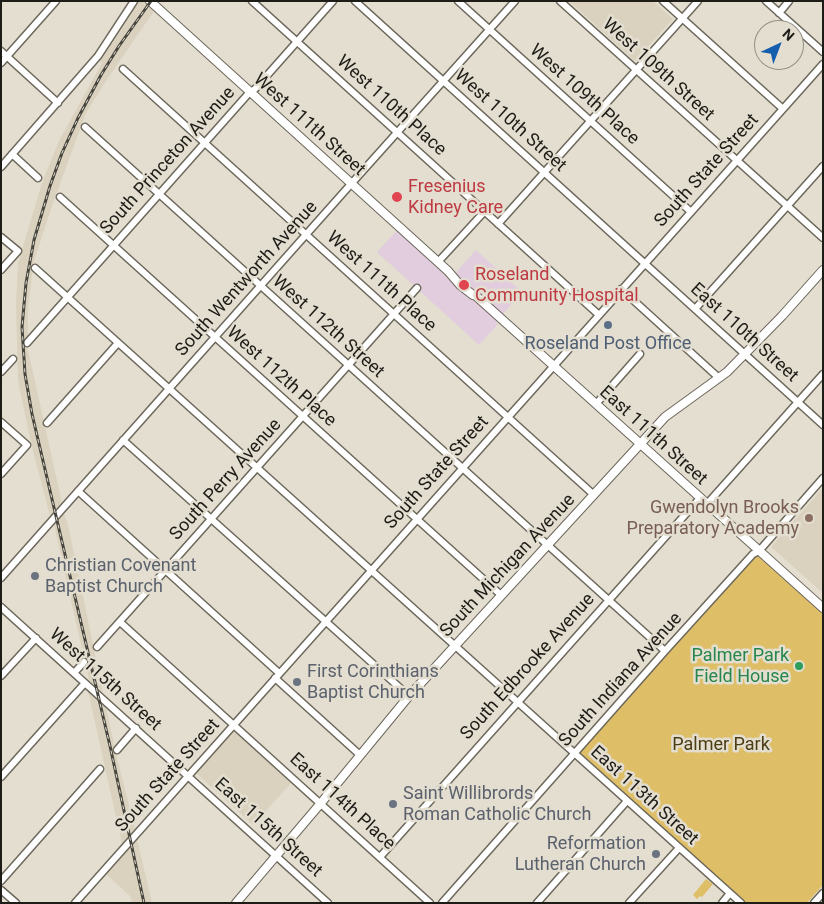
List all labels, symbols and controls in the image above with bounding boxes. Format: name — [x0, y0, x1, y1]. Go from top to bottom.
street label: West 109th Street — [598, 14, 718, 126]
north arrow — [754, 20, 804, 70]
text: N — [779, 26, 798, 44]
street label: West 109th Place — [525, 40, 643, 150]
street label: West 110th Place — [332, 51, 450, 161]
street label: West 110th Street — [450, 65, 570, 177]
street label: West 111th Street — [249, 69, 369, 181]
street label: South Princeton Avenue — [96, 83, 240, 239]
street label: South State Street — [650, 110, 764, 232]
place label: Fresenius Kidney Care — [408, 176, 503, 218]
marker: Fresenius Kidney Care — [390, 190, 404, 204]
street label: South Wentworth Avenue — [172, 197, 322, 361]
street label: West 111th Place — [322, 227, 440, 337]
place label: Roseland Community Hospital — [475, 264, 639, 306]
street label: West 112th Street — [268, 271, 388, 383]
marker: Roseland Community Hospital — [457, 278, 471, 292]
street label: East 110th Street — [686, 279, 802, 387]
marker: Roseland Post Office — [602, 319, 614, 331]
street label: West 112th Place — [222, 322, 340, 432]
place label: Roseland Post Office — [525, 333, 691, 355]
street label: East 111th Street — [595, 382, 711, 490]
street label: South State Street — [380, 412, 494, 534]
street label: South Perry Avenue — [166, 415, 286, 545]
street label: South Michigan Avenue — [436, 490, 580, 642]
place label: Gwendolyn Brooks Preparatory Academy — [627, 497, 799, 540]
marker: Gwendolyn Brooks Preparatory Academy — [803, 512, 815, 524]
place label: Christian Covenant Baptist Church — [45, 555, 196, 598]
marker: Christian Covenant Baptist Church — [29, 570, 41, 582]
street label: South Edbrooke Avenue — [456, 589, 600, 745]
street label: South Indiana Avenue — [555, 608, 687, 752]
street label: West 115th Street — [45, 624, 165, 736]
place label: Palmer Park Field House — [691, 645, 789, 688]
marker: Palmer Park Field House — [793, 660, 805, 672]
place label: First Corinthians Baptist Church — [307, 661, 439, 704]
marker: First Corinthians Baptist Church — [291, 676, 303, 688]
street label: South State Street — [111, 715, 225, 837]
park label: Palmer Park — [672, 734, 770, 756]
street label: East 113th Street — [586, 742, 702, 850]
street label: East 114th Place — [285, 749, 399, 855]
street label: East 115th Street — [210, 774, 326, 882]
place label: Saint Willibrords Roman Catholic Church — [403, 783, 591, 826]
marker: Saint Willibrords Roman Catholic Church — [387, 798, 399, 810]
place label: Reformation Lutheran Church — [515, 833, 646, 876]
marker: Reformation Lutheran Church — [650, 848, 662, 860]

